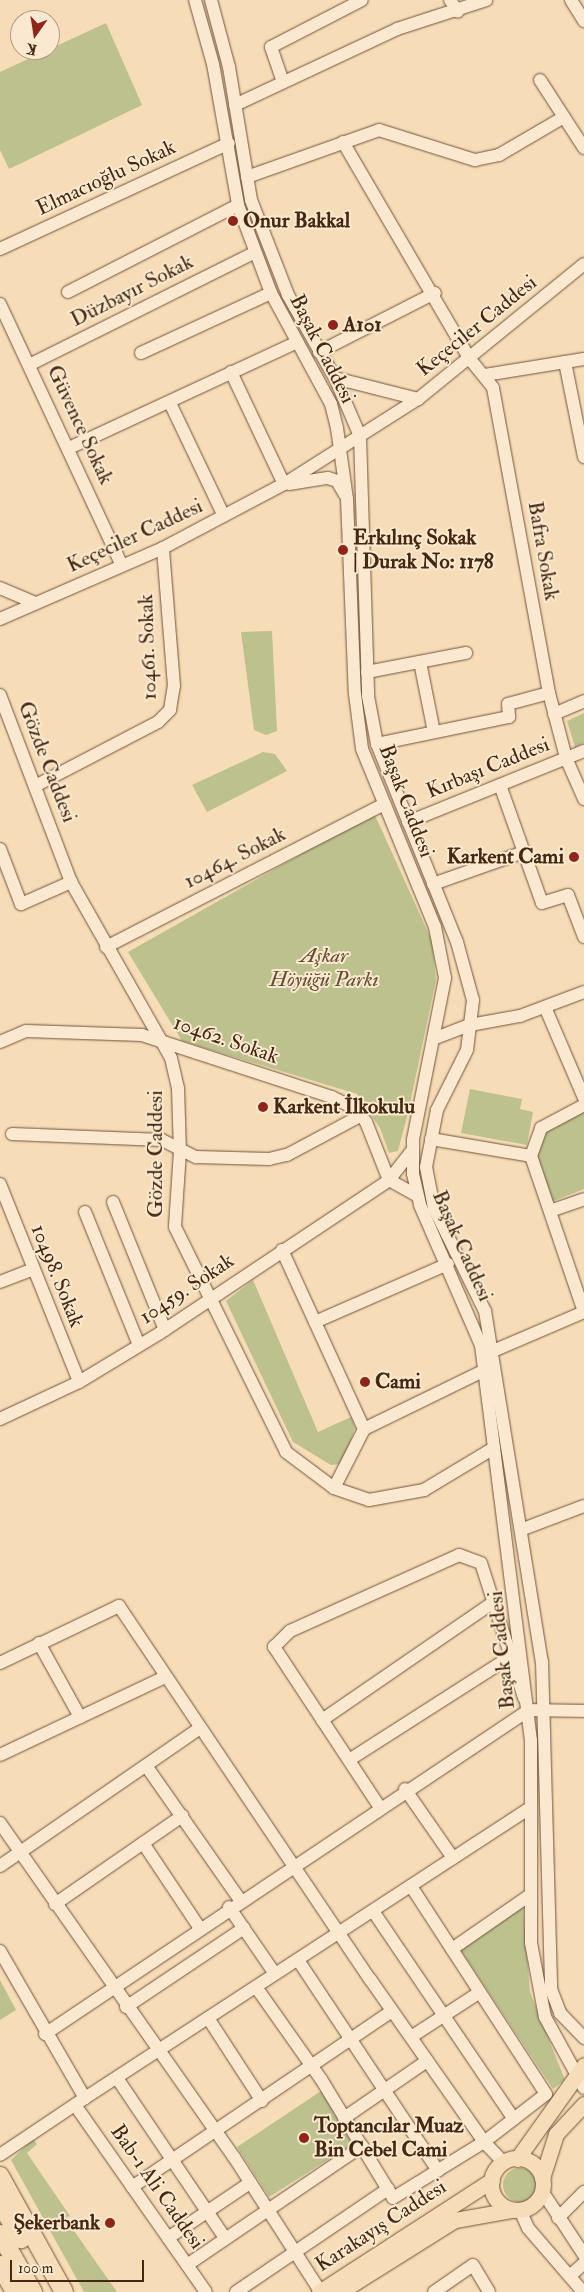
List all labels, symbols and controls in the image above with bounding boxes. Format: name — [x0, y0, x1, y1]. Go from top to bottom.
north arrow — [10, 10, 60, 60]
text: K — [25, 40, 38, 59]
street label: Elmacıoğlu Sokak — [32, 135, 180, 221]
place label: Onur Bakkal — [243, 208, 350, 234]
marker: Onur Bakkal — [227, 215, 239, 227]
street label: Düzbayır Sokak — [66, 249, 198, 333]
street label: Keçeciler Caddesi — [412, 270, 542, 382]
street label: Başak Caddesi — [284, 290, 360, 408]
place label: A101 — [343, 312, 382, 338]
marker: A101 — [327, 319, 339, 331]
street label: Güvence Sokak — [41, 361, 119, 489]
street label: Keçeciler Caddesi — [63, 494, 207, 578]
street label: Bafra Sokak — [522, 499, 564, 603]
place label: Erkılınç Sokak | Durak No: 1178 — [353, 525, 494, 575]
marker: Erkılınç Sokak | Durak No: 1178 — [337, 544, 349, 556]
street label: 10461. Sokak — [134, 594, 162, 700]
street label: Gözde Caddesi — [12, 698, 82, 826]
street label: Kırbaşı Caddesi — [423, 732, 553, 804]
street label: Başak Caddesi — [373, 741, 439, 861]
street label: 10464. Sokak — [180, 822, 290, 894]
place label: Karkent Cami — [447, 844, 564, 870]
marker: Karkent Cami — [568, 851, 580, 863]
park label: Aşkar Höyüğü Parkı — [270, 943, 378, 993]
street label: 10462. Sokak — [170, 1010, 282, 1070]
street label: Gözde Caddesi — [143, 1090, 169, 1218]
place label: Karkent İlkokulu — [273, 1094, 415, 1120]
marker: Karkent İlkokulu — [257, 1101, 269, 1113]
street label: Başak Caddesi — [426, 1187, 498, 1305]
street label: 10498. Sokak — [25, 1221, 89, 1331]
street label: 10459. Sokak — [135, 1248, 239, 1330]
place label: Cami — [375, 1369, 421, 1395]
marker: Cami — [359, 1376, 371, 1388]
street label: Başak Caddesi — [483, 1590, 521, 1710]
place label: Toptancılar Muaz Bin Cebel Cami — [314, 2113, 464, 2163]
street label: Bab-ı Ali Caddesi — [105, 2120, 209, 2254]
marker: Toptancılar Muaz Bin Cebel Cami — [298, 2132, 310, 2144]
street label: Karakayış Caddesi — [311, 2174, 451, 2278]
place label: Şekerbank — [13, 2210, 100, 2236]
marker: Şekerbank — [104, 2217, 116, 2229]
scale bar — [12, 2250, 146, 2282]
text: 100 m — [18, 2259, 53, 2278]

